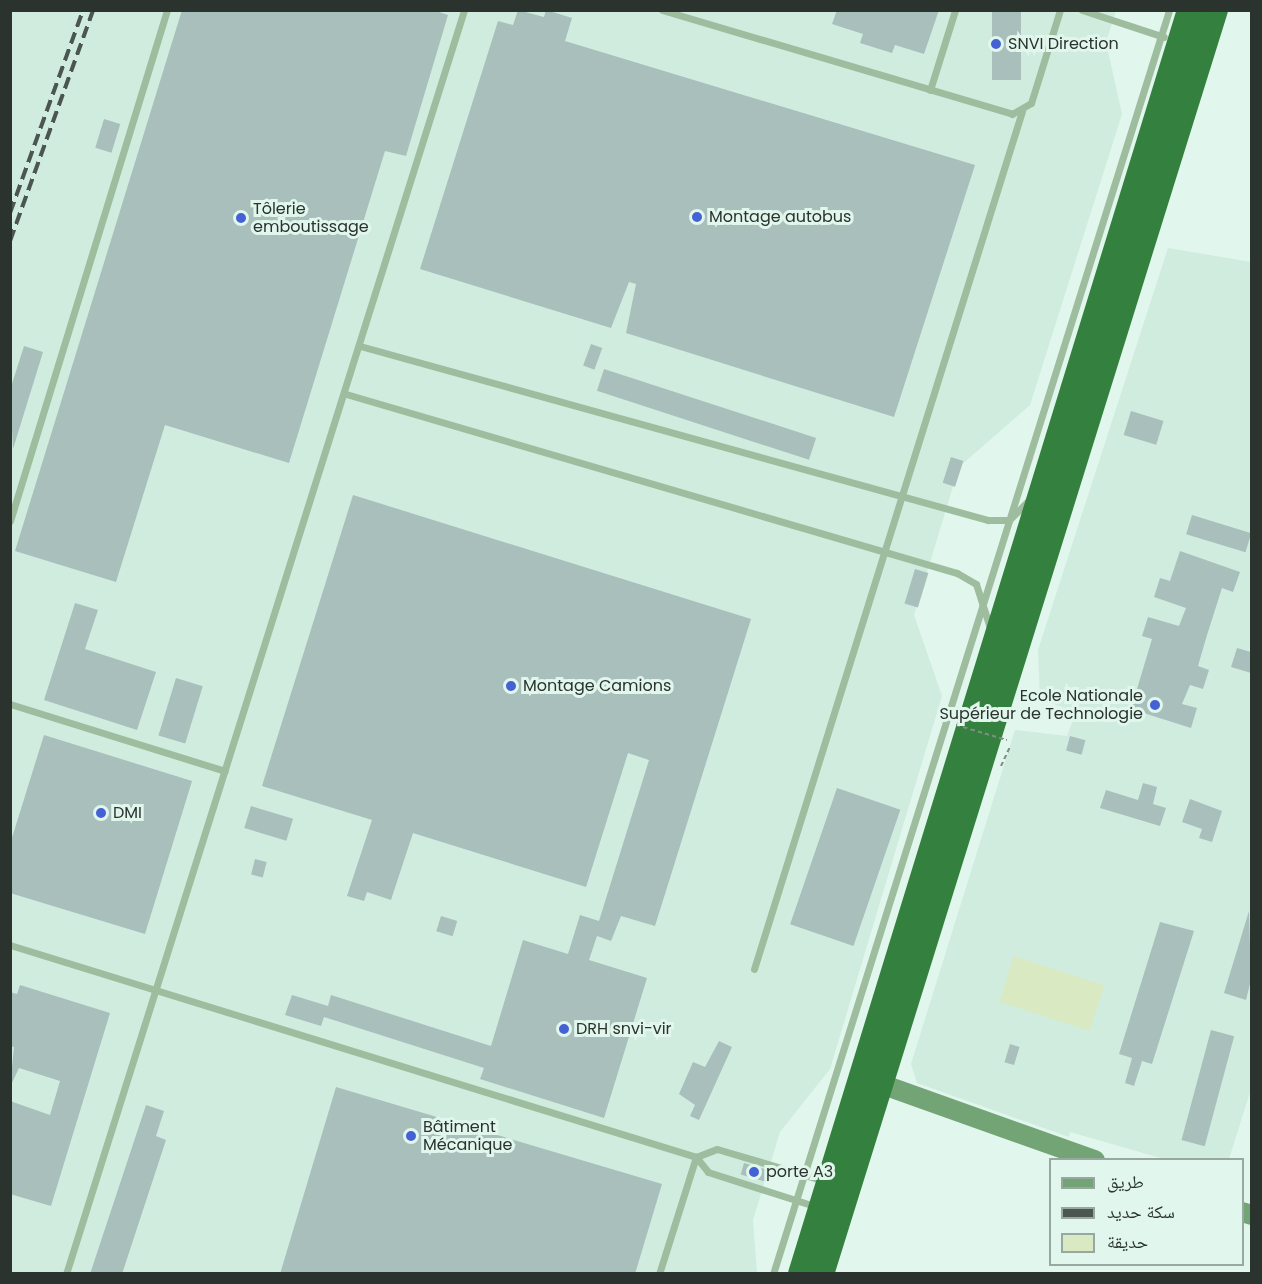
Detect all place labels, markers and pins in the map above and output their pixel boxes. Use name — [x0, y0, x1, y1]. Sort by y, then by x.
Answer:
place label: SNVI Direction — [1008, 34, 1119, 54]
marker: SNVI Direction — [989, 37, 1003, 51]
place label: Tôlerie emboutissage — [253, 199, 369, 237]
place label: Montage autobus — [709, 207, 851, 227]
marker: Montage autobus — [690, 210, 704, 224]
marker: Tôlerie emboutissage — [234, 211, 248, 225]
place label: Montage Camions — [523, 676, 671, 696]
marker: Montage Camions — [504, 679, 518, 693]
place label: Ecole Nationale Supérieur de Technologie — [939, 686, 1143, 724]
marker: Ecole Nationale Supérieur de Technologie — [1148, 698, 1162, 712]
place label: DMI — [113, 803, 142, 823]
marker: DMI — [94, 806, 108, 820]
place label: DRH snvi-vir — [576, 1019, 672, 1039]
marker: DRH snvi-vir — [557, 1022, 571, 1036]
place label: Bâtiment Mécanique — [423, 1117, 512, 1155]
marker: Bâtiment Mécanique — [404, 1129, 418, 1143]
place label: porte A3 — [766, 1162, 833, 1182]
marker: porte A3 — [747, 1165, 761, 1179]

